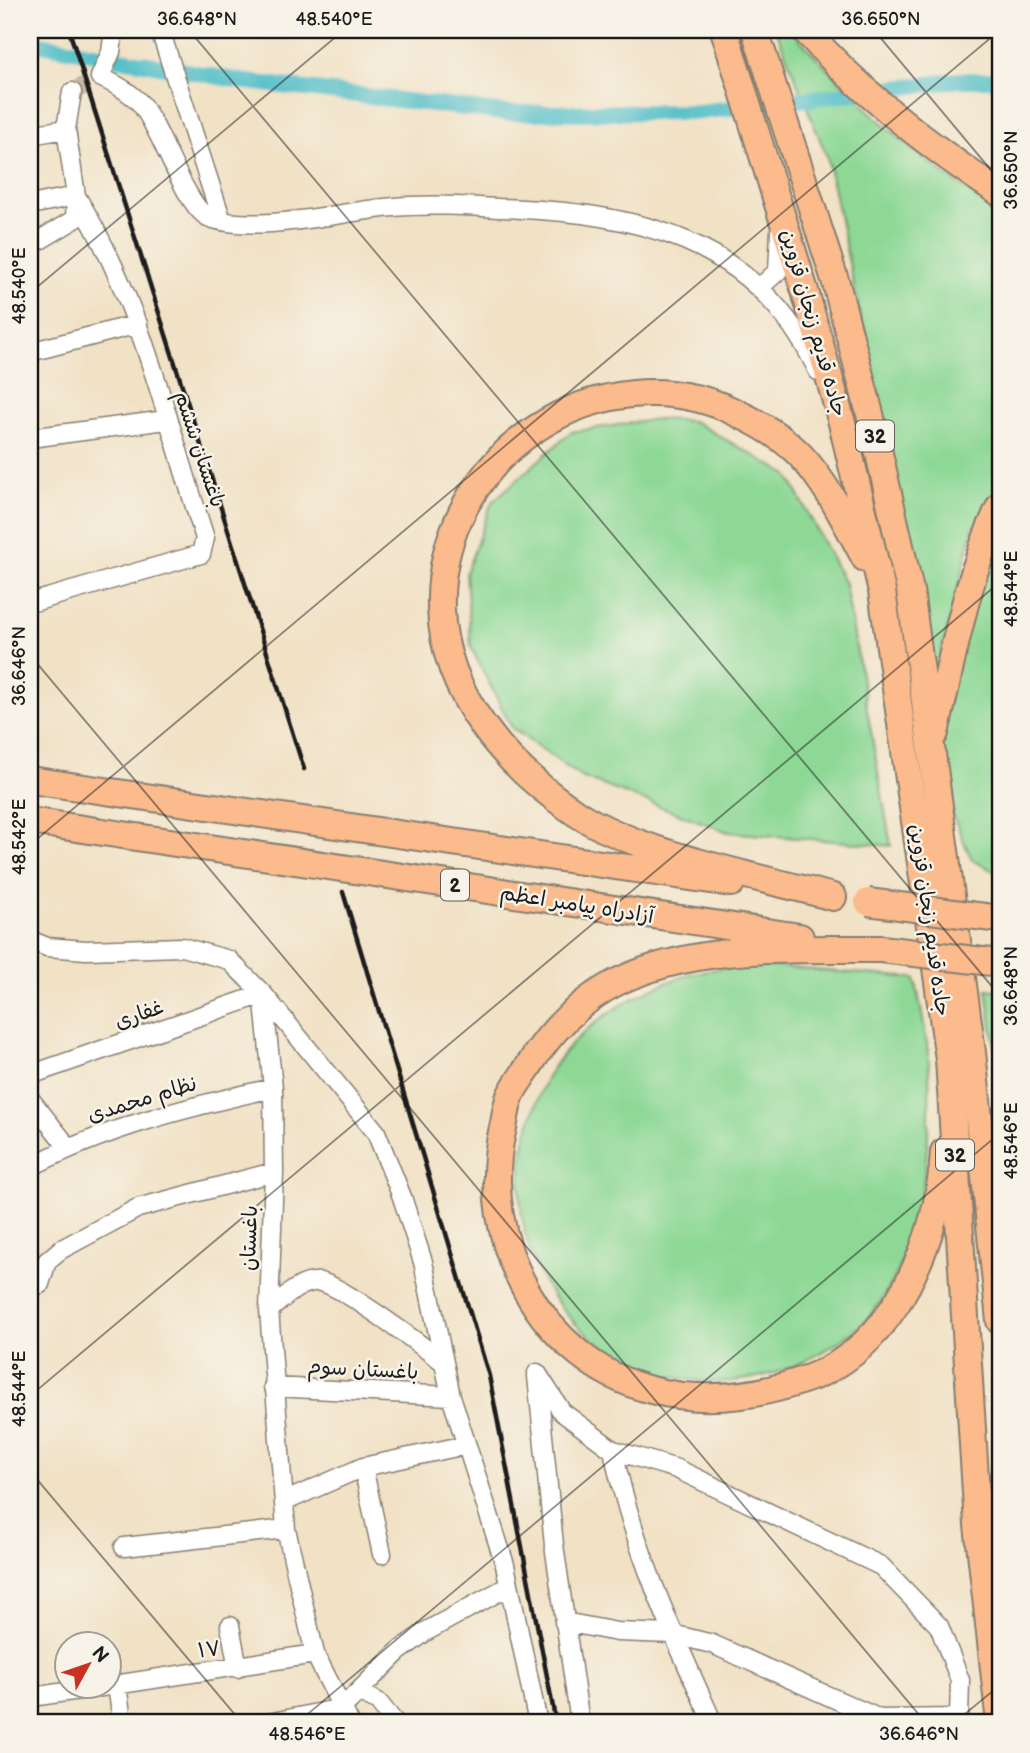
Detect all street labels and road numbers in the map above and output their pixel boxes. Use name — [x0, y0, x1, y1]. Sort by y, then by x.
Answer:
street label: جاده قدیم زنجان قزوین — [772, 227, 852, 421]
street label: باغستان ششم — [166, 388, 230, 511]
road number: 32 — [856, 420, 894, 452]
street label: جاده قدیم زنجان قزوین — [901, 822, 955, 1018]
road number: 2 — [441, 870, 469, 900]
street label: آزادراه پیامبر اعظم — [498, 880, 656, 932]
street label: غفاری — [111, 994, 167, 1035]
street label: نظام محمدی — [85, 1071, 201, 1131]
road number: 32 — [936, 1140, 974, 1170]
street label: باغستان — [236, 1205, 263, 1271]
street label: باغستان سوم — [307, 1354, 419, 1388]
street label: ۱۷ — [196, 1636, 222, 1663]

